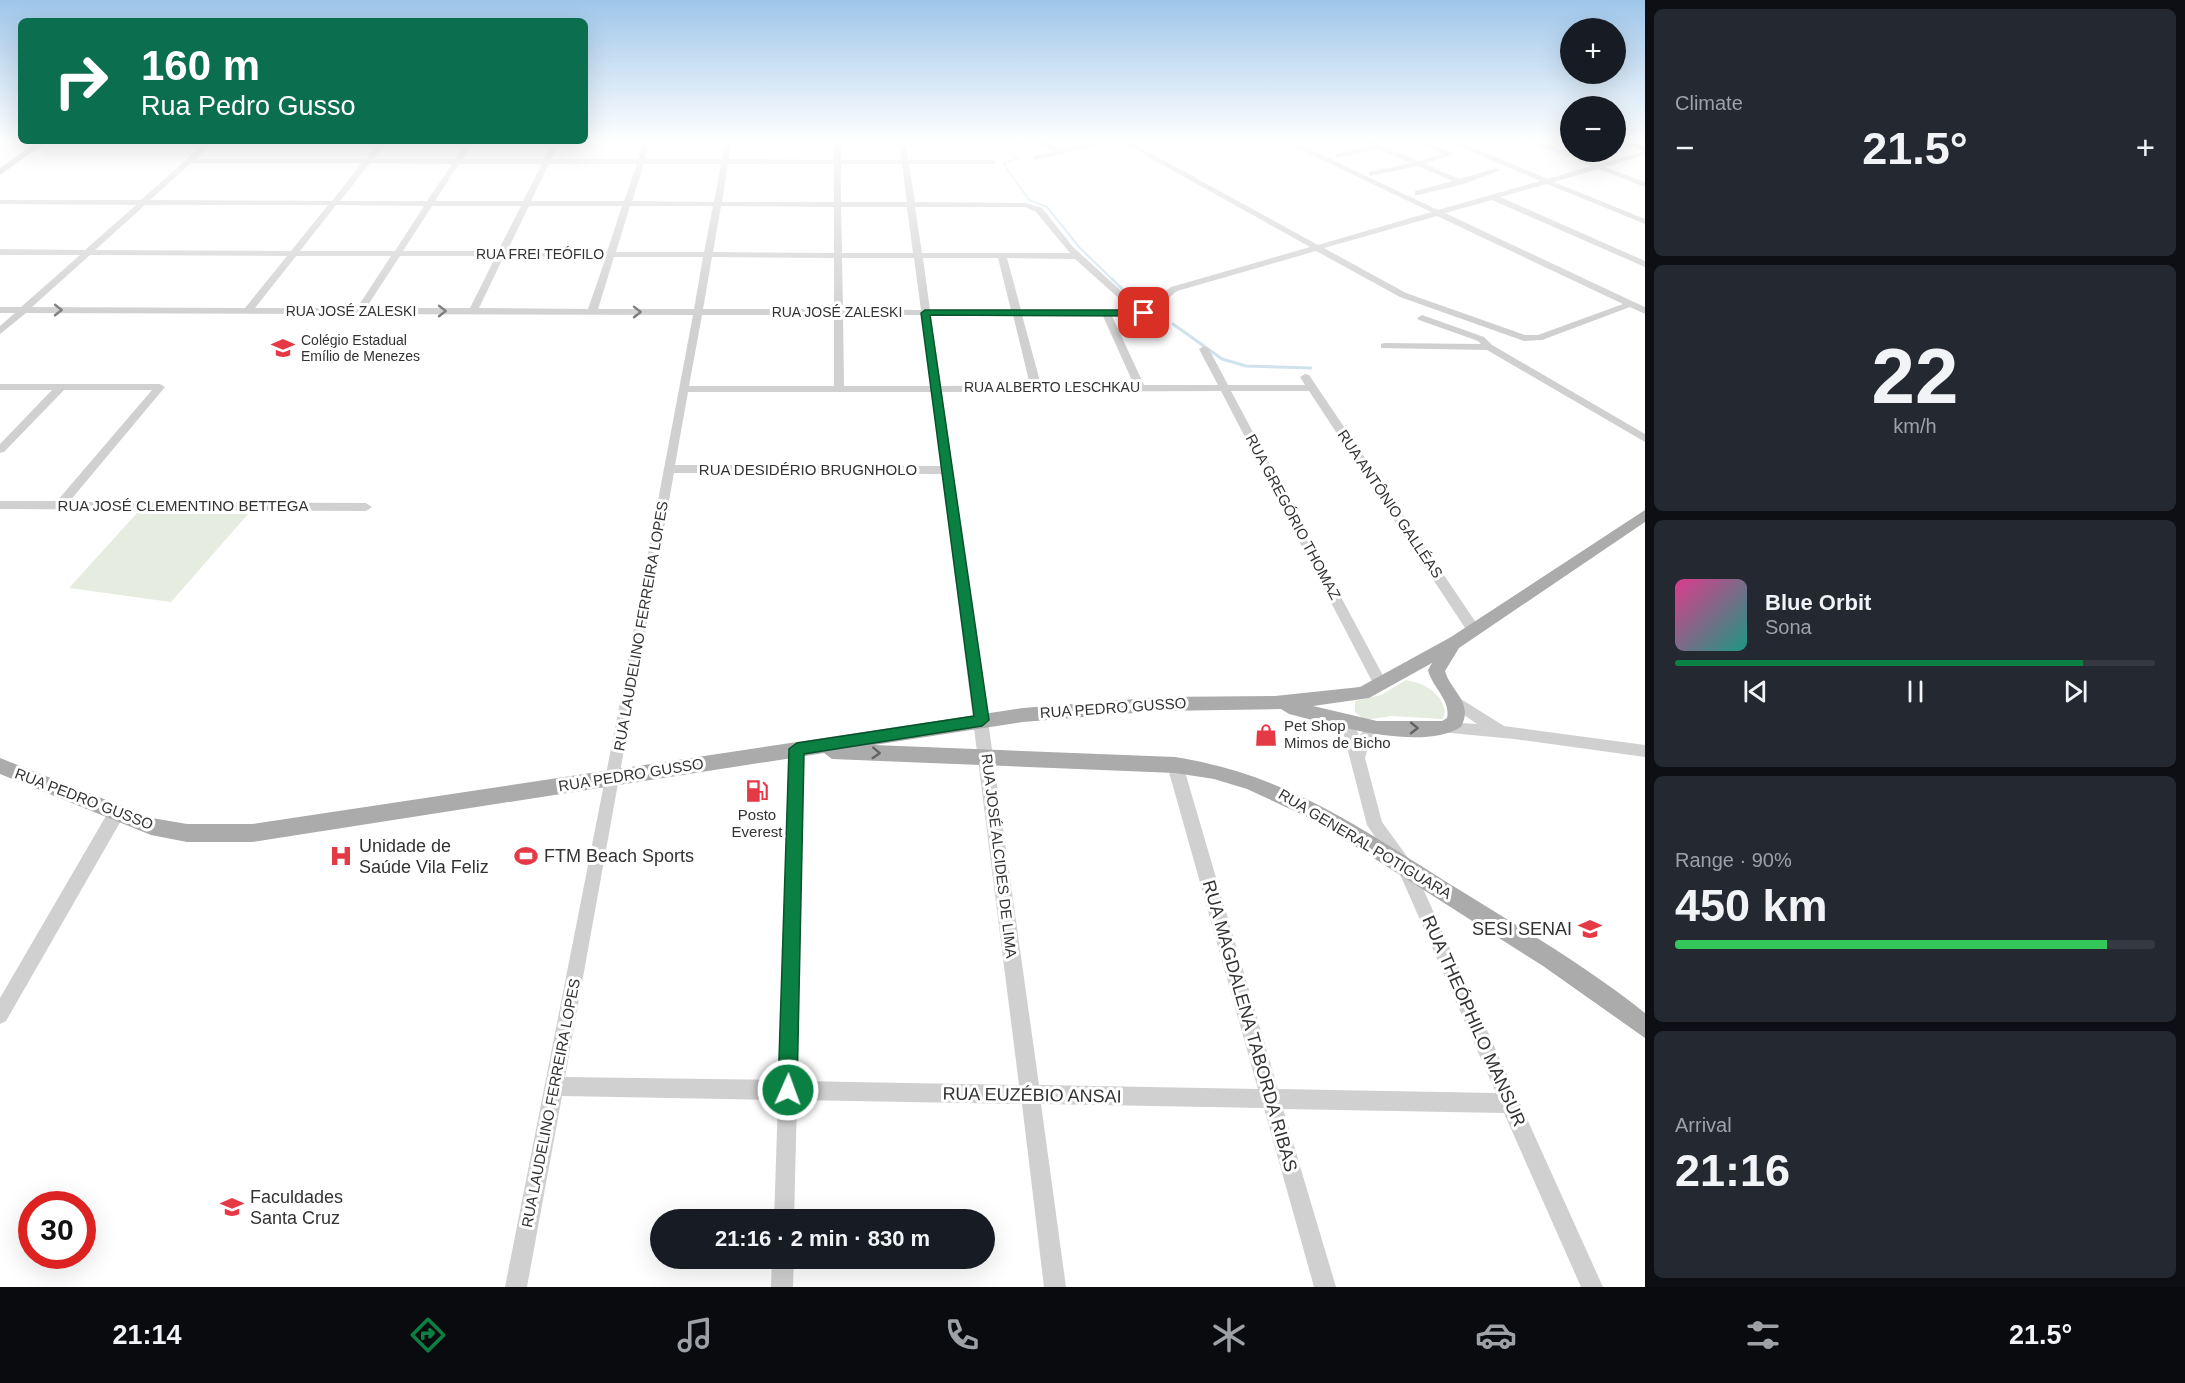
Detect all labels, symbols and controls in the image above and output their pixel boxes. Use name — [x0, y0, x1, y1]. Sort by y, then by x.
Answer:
map controls — [1560, 18, 1626, 162]
button: + — [1560, 18, 1626, 84]
icon: right — [42, 42, 120, 120]
text: 160 m — [141, 42, 260, 89]
text: Rua Pedro Gusso — [141, 91, 356, 121]
text: Climate — [1675, 92, 1743, 114]
button: − — [1560, 96, 1626, 162]
text: 21.5° — [1862, 123, 1968, 174]
text: − — [1675, 129, 1694, 166]
text: + — [2136, 129, 2155, 166]
street label: RUA FREI TEÓFILO — [476, 246, 604, 262]
pin — [1118, 287, 1169, 338]
icon: arrive — [1127, 296, 1160, 329]
street label: RUA JOSÉ ZALESKI — [286, 303, 416, 319]
one-way arrow — [54, 304, 63, 316]
street label: RUA JOSÉ ZALESKI — [772, 304, 902, 320]
one-way arrow — [438, 305, 447, 317]
one-way arrow — [633, 306, 642, 318]
place label: Colégio Estadual Emílio de Menezes — [301, 332, 420, 364]
text: 22 — [1872, 332, 1958, 420]
school or university icon: Colégio Estadual Emílio de Menezes — [270, 335, 296, 361]
street label: RUA ALBERTO LESCHKAU — [964, 379, 1140, 395]
text: km/h — [1893, 415, 1937, 437]
street label: RUA ANTÔNIO GALLÉAS — [1334, 426, 1446, 581]
street label: RUA GREGÓRIO THOMAZ — [1243, 431, 1344, 602]
street label: RUA DESIDÉRIO BRUGNHOLO — [699, 461, 917, 478]
street label: RUA JOSÉ CLEMENTINO BETTEGA — [58, 497, 308, 514]
street label: RUA LAUDELINO FERREIRA LOPES — [610, 500, 671, 752]
text: Blue Orbit — [1765, 590, 1871, 615]
text: Sona — [1765, 616, 1812, 638]
icon: previous — [1739, 675, 1772, 708]
icon: pause — [1899, 675, 1932, 708]
icon: next — [2059, 675, 2092, 708]
street label: RUA PEDRO GUSSO — [1039, 694, 1187, 721]
place label: Pet Shop Mimos de Bicho — [1284, 717, 1391, 751]
one-way arrow — [1410, 721, 1419, 734]
shop icon: Pet Shop Mimos de Bicho — [1253, 722, 1279, 748]
one-way arrow — [872, 746, 881, 759]
street label: RUA JOSÉ ALCIDES DE LIMA — [979, 753, 1020, 959]
street label: RUA PEDRO GUSSO — [557, 755, 705, 794]
street label: RUA PEDRO GUSSO — [13, 764, 156, 833]
fuel station icon: Posto Everest — [744, 778, 770, 804]
street label: RUA GENERAL POTIGUARA — [1276, 785, 1455, 902]
place label: Posto Everest — [732, 806, 783, 840]
place label: Unidade de Saúde Vila Feliz — [359, 836, 489, 877]
hospital icon: Unidade de Saúde Vila Feliz — [328, 843, 354, 869]
sports icon: FTM Beach Sports — [513, 843, 539, 869]
place label: FTM Beach Sports — [544, 846, 694, 866]
text: Range · 90% — [1675, 849, 1792, 871]
street label: RUA MAGDALENA TABORDA RIBAS — [1199, 878, 1301, 1174]
text: 450 km — [1675, 880, 1828, 931]
street label: RUA THEÓPHILO MANSUR — [1418, 912, 1531, 1130]
school or university icon: SESI SENAI — [1577, 916, 1603, 942]
place label: SESI SENAI — [1472, 919, 1572, 939]
street label: RUA LAUDELINO FERREIRA LOPES — [518, 977, 583, 1229]
position arrow — [756, 1058, 820, 1122]
street label: RUA EUZÉBIO ANSAI — [942, 1083, 1122, 1107]
text: Arrival — [1675, 1114, 1732, 1136]
text: 21:16 — [1675, 1145, 1790, 1196]
place label: Faculdades Santa Cruz — [250, 1187, 343, 1228]
speed limit sign: 30 — [18, 1191, 96, 1269]
school or university icon: Faculdades Santa Cruz — [219, 1194, 245, 1220]
text: 21:16 · 2 min · 830 m — [715, 1226, 930, 1251]
icon: directions — [407, 1314, 449, 1356]
icon: music — [674, 1314, 716, 1356]
icon: phone — [941, 1314, 983, 1356]
icon: climate — [1208, 1314, 1250, 1356]
icon: car — [1475, 1314, 1517, 1356]
icon: filters — [1742, 1314, 1784, 1356]
text: 21:14 — [113, 1320, 182, 1350]
text: 21.5° — [2009, 1320, 2072, 1350]

